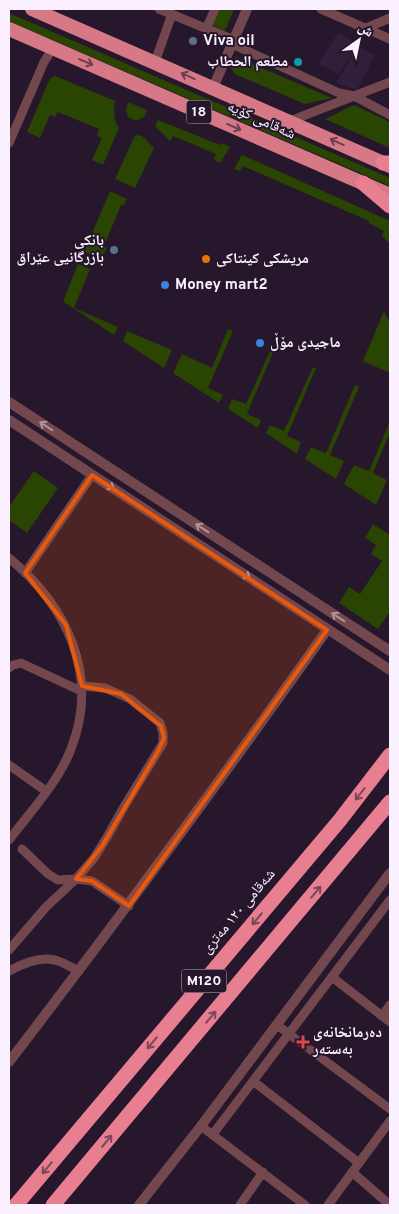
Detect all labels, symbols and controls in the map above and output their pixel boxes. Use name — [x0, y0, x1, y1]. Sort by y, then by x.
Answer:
north arrow — [334, 15, 384, 65]
text: ش — [354, 19, 376, 42]
place label: Viva oil — [203, 32, 255, 51]
marker: Viva oil — [187, 35, 199, 47]
place label: مطعم الحطاب — [207, 53, 288, 72]
marker: مطعم الحطاب — [292, 56, 304, 68]
one-way arrow — [77, 58, 93, 67]
one-way arrow — [181, 71, 196, 81]
street label: شەقامی کۆیە — [224, 98, 298, 144]
road number: 18 — [186, 100, 212, 124]
one-way arrow — [226, 123, 241, 133]
one-way arrow — [330, 136, 345, 146]
place label: بانکی بازرگانیی عێراق — [17, 232, 104, 268]
marker: بانکی بازرگانیی عێراق — [108, 244, 120, 256]
place label: مریشکی کینتاکی — [216, 250, 309, 269]
marker: مریشکی کینتاکی — [200, 253, 212, 265]
place label: Money mart2 — [175, 276, 268, 295]
marker: Money mart2 — [159, 279, 171, 291]
place label: ماجیدی مۆڵ — [270, 332, 341, 353]
marker: ماجیدی مۆڵ — [254, 337, 266, 349]
one-way arrow — [39, 421, 53, 431]
one-way arrow — [101, 480, 115, 490]
one-way arrow — [195, 523, 209, 533]
one-way arrow — [237, 569, 251, 579]
one-way arrow — [331, 611, 345, 621]
one-way arrow — [355, 787, 366, 800]
street label: شەقامی ١٢٠ مەتری — [198, 865, 280, 958]
one-way arrow — [310, 886, 321, 899]
one-way arrow — [251, 912, 262, 925]
road number: M120 — [182, 969, 226, 992]
one-way arrow — [206, 1010, 217, 1023]
place label: دەرمانخانەی بەستەر — [312, 1024, 382, 1060]
one-way arrow — [146, 1036, 157, 1049]
marker: دەرمانخانەی بەستەر — [297, 1036, 309, 1048]
one-way arrow — [101, 1135, 112, 1148]
one-way arrow — [42, 1161, 53, 1174]

